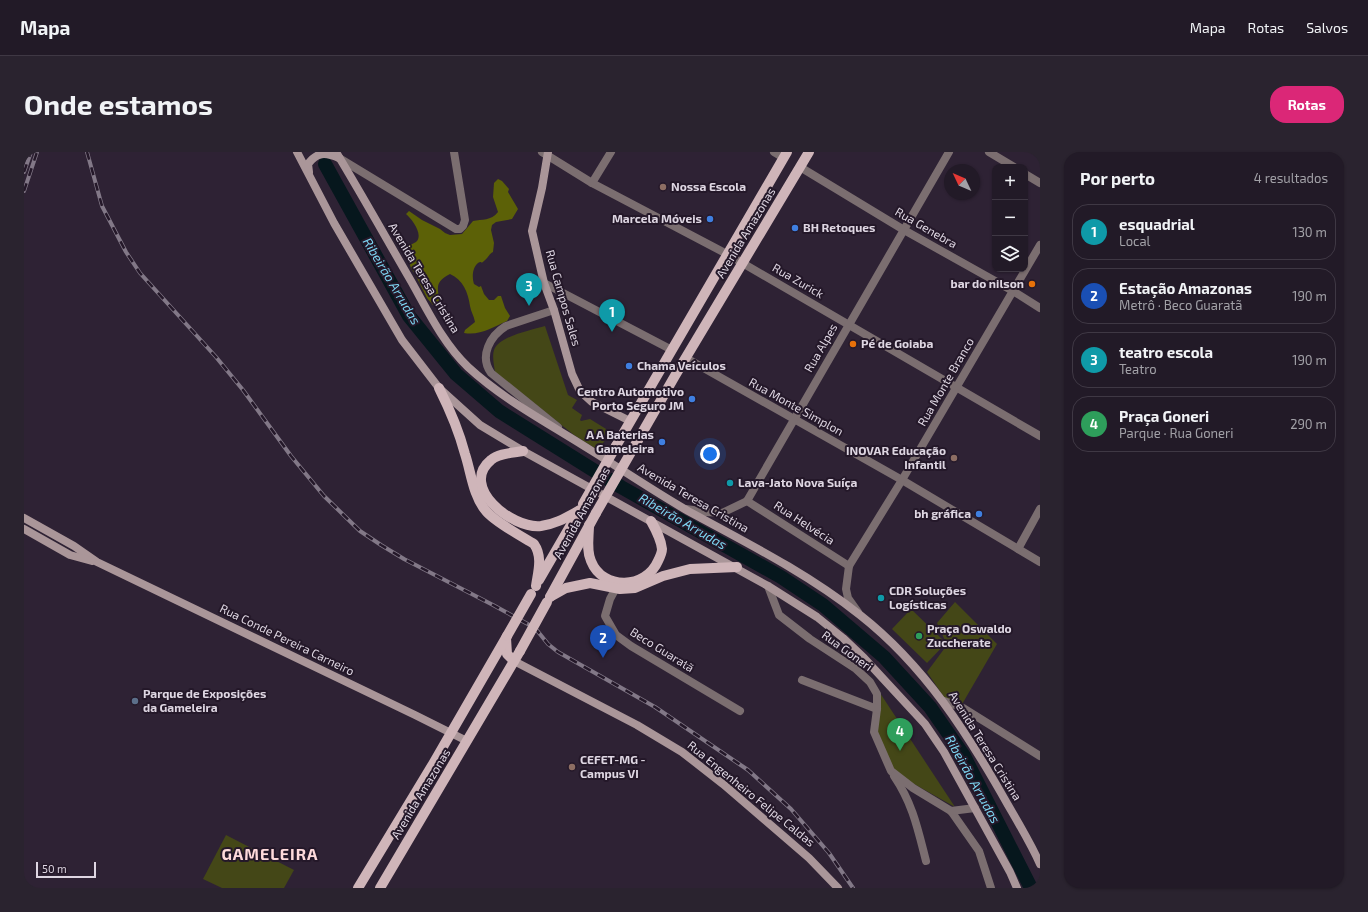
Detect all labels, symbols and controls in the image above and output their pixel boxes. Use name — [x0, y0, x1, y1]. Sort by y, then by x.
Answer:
text: Mapa — [20, 16, 70, 39]
text: Mapa — [1190, 19, 1226, 36]
text: Rotas — [1248, 19, 1284, 36]
text: Salvos — [1306, 19, 1348, 36]
button: Rotas — [1270, 86, 1344, 123]
text: Onde estamos — [24, 87, 213, 121]
north arrow — [944, 164, 980, 200]
map controls — [992, 164, 1028, 272]
button: + — [992, 164, 1028, 200]
text: Por perto — [1080, 168, 1155, 188]
text: 4 resultados — [1254, 170, 1328, 186]
place label: Nossa Escola — [671, 179, 746, 193]
marker: Nossa Escola — [658, 182, 668, 192]
street label: Avenida Amazonas — [713, 185, 778, 280]
button: − — [992, 200, 1028, 236]
street label: Rua Genebra — [893, 204, 960, 250]
place label: Marcela Móveis — [612, 211, 702, 225]
marker: Marcela Móveis — [705, 214, 715, 224]
text: esquadrial — [1119, 215, 1195, 233]
street label: Avenida Teresa Cristina — [386, 220, 463, 335]
place label: BH Retoques — [803, 220, 875, 234]
marker: BH Retoques — [790, 223, 800, 233]
text: 1 — [1091, 224, 1097, 240]
text: 130 m — [1292, 224, 1327, 240]
text: Local — [1119, 233, 1150, 249]
water label: Ribeirão Arrudas — [360, 235, 424, 328]
button: layers — [992, 236, 1028, 272]
street label: Rua Campos Sales — [544, 248, 584, 347]
street label: Rua Zurick — [770, 260, 827, 300]
pin: 3 — [516, 273, 542, 306]
place label: bar do nilson — [951, 276, 1024, 290]
marker: bar do nilson — [1027, 279, 1037, 289]
text: Estação Amazonas — [1119, 279, 1252, 297]
text: 2 — [1090, 288, 1098, 304]
text: 190 m — [1292, 288, 1327, 304]
text: Metrô · Beco Guaratã — [1119, 297, 1242, 313]
pin: 1 — [599, 299, 625, 332]
street label: Rua Alpes — [801, 321, 840, 374]
street label: Rua Monte Branco — [914, 335, 976, 428]
place label: Pé de Goiaba — [861, 336, 933, 350]
marker: Pé de Goiaba — [848, 339, 858, 349]
text: teatro escola — [1119, 343, 1213, 361]
text: 3 — [1090, 352, 1098, 368]
text: 190 m — [1292, 352, 1327, 368]
place label: Chama Veículos — [637, 358, 726, 372]
marker: Chama Veículos — [624, 361, 634, 371]
text: Teatro — [1119, 361, 1157, 377]
street label: Rua Monte Simplon — [747, 374, 846, 438]
place label: Centro Automotivo Porto Seguro JM — [577, 384, 684, 412]
marker: Centro Automotivo Porto Seguro JM — [687, 394, 697, 404]
text: Praça Goneri — [1119, 407, 1209, 425]
text: 4 — [1090, 416, 1098, 432]
text: 290 m — [1290, 416, 1327, 432]
text: Parque · Rua Goneri — [1119, 425, 1234, 441]
place label: A A Baterias Gameleira — [586, 427, 654, 455]
marker: A A Baterias Gameleira — [657, 437, 667, 447]
place label: INOVAR Educação Infantil — [846, 443, 946, 471]
your location — [700, 444, 720, 464]
marker: INOVAR Educação Infantil — [949, 453, 959, 463]
street label: Avenida Teresa Cristina — [635, 460, 752, 535]
street label: Avenida Amazonas — [550, 464, 612, 561]
place label: Lava-Jato Nova Suíça — [738, 475, 858, 490]
marker: Lava-Jato Nova Suíça — [725, 478, 735, 488]
water label: Ribeirão Arrudas — [636, 489, 730, 553]
street label: Rua Helvécia — [772, 497, 837, 547]
place label: bh gráfica — [914, 506, 971, 520]
marker: bh gráfica — [974, 509, 984, 519]
place label: CDR Soluções Logísticas — [889, 583, 966, 611]
marker: CDR Soluções Logísticas — [876, 593, 886, 603]
street label: Rua Conde Pereira Carneiro — [218, 600, 357, 678]
place label: Praça Oswaldo Zuccherate — [927, 621, 1012, 649]
street label: Beco Guaratã — [628, 624, 697, 674]
pin: 2 — [590, 625, 616, 658]
street label: Rua Goneri — [820, 627, 876, 673]
marker: Praça Oswaldo Zuccherate — [914, 631, 924, 641]
place label: Parque de Exposições da Gameleira — [143, 686, 266, 714]
street label: Avenida Teresa Cristina — [946, 688, 1025, 803]
marker: Parque de Exposições da Gameleira — [130, 696, 140, 706]
pin: 4 — [887, 718, 913, 751]
water label: Ribeirão Arrudas — [942, 732, 1004, 826]
street label: Rua Engenheiro Felipe Caldas — [685, 738, 818, 849]
street label: Avenida Amazonas — [388, 746, 453, 841]
place label: CEFET-MG - Campus VI — [580, 752, 646, 780]
marker: CEFET-MG - Campus VI — [567, 762, 577, 772]
district label: GAMELEIRA — [221, 844, 319, 863]
scale bar — [36, 860, 96, 879]
text: 50 m — [42, 862, 67, 875]

